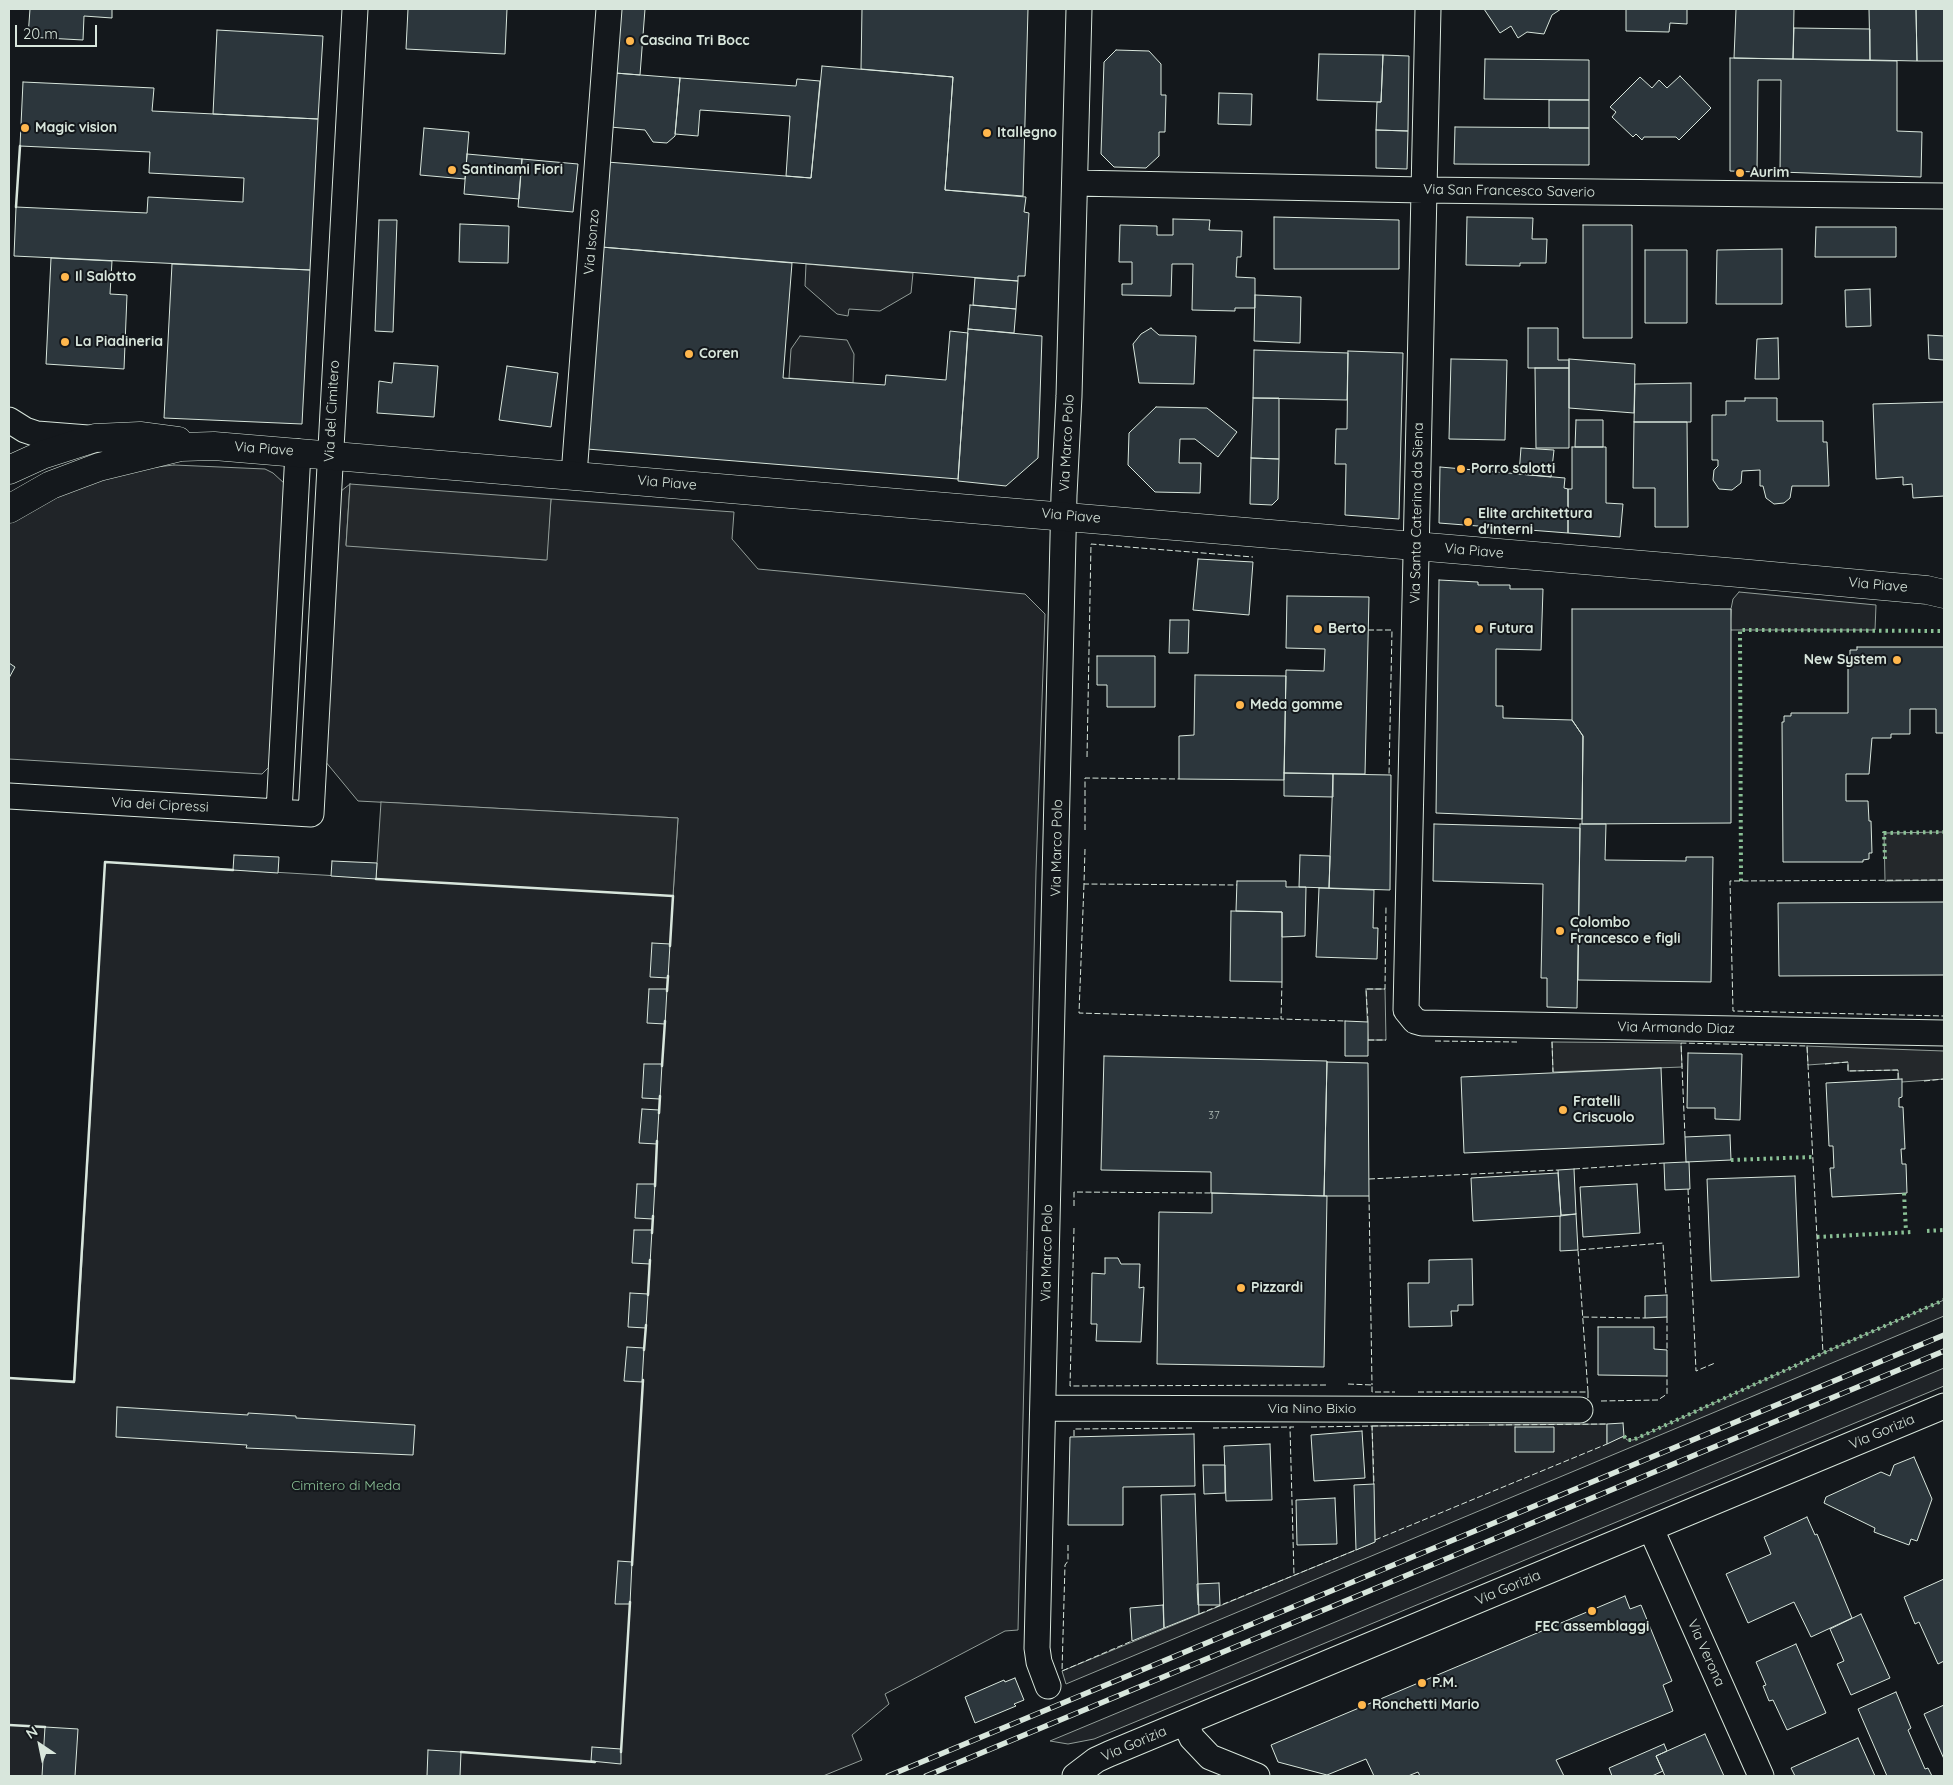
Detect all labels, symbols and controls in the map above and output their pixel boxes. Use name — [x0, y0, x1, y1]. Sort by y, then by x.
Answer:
scale bar — [18, 15, 100, 47]
text: 20 m — [23, 24, 58, 43]
place label: Cascina Tri Bocc — [640, 33, 750, 49]
marker: Cascina Tri Bocc — [624, 35, 636, 47]
place label: Magic vision — [35, 120, 117, 136]
marker: Magic vision — [19, 122, 31, 134]
place label: Itallegno — [997, 125, 1057, 141]
marker: Itallegno — [981, 127, 993, 139]
place label: Santinami Fiori — [462, 162, 563, 178]
marker: Santinami Fiori — [446, 164, 458, 176]
place label: Aurim — [1750, 165, 1789, 181]
marker: Aurim — [1734, 167, 1746, 179]
street label: Via San Francesco Saverio — [1423, 181, 1595, 201]
street label: Via Isonzo — [581, 208, 603, 276]
place label: Il Salotto — [75, 269, 136, 285]
marker: Il Salotto — [59, 271, 71, 283]
place label: La Piadineria — [75, 334, 163, 350]
marker: La Piadineria — [59, 336, 71, 348]
place label: Coren — [699, 346, 739, 362]
marker: Coren — [683, 348, 695, 360]
street label: Via del Cimitero — [321, 360, 343, 462]
street label: Via Marco Polo — [1056, 394, 1078, 492]
street label: Via Santa Caterina da Siena — [1407, 422, 1427, 604]
street label: Via Piave — [234, 439, 294, 459]
place label: Porro salotti — [1471, 461, 1555, 477]
marker: Porro salotti — [1455, 463, 1467, 475]
street label: Via Piave — [637, 472, 697, 494]
street label: Via Piave — [1041, 505, 1101, 527]
place label: Elite architettura d'interni — [1478, 506, 1593, 538]
marker: Elite architettura d'interni — [1462, 516, 1474, 528]
street label: Via Piave — [1444, 540, 1504, 562]
street label: Via Piave — [1848, 574, 1908, 596]
place label: Berto — [1328, 621, 1366, 637]
place label: Futura — [1489, 621, 1534, 637]
marker: Berto — [1312, 623, 1324, 635]
marker: Futura — [1473, 623, 1485, 635]
place label: New System — [1804, 652, 1887, 668]
marker: New System — [1891, 654, 1903, 666]
place label: Meda gomme — [1250, 697, 1343, 713]
marker: Meda gomme — [1234, 699, 1246, 711]
street label: Via dei Cipressi — [111, 794, 209, 816]
street label: Via Marco Polo — [1048, 799, 1066, 897]
place label: Colombo Francesco e figli — [1570, 915, 1681, 948]
marker: Colombo Francesco e figli — [1554, 925, 1566, 937]
street label: Via Armando Diaz — [1617, 1019, 1735, 1037]
place label: Fratelli Criscuolo — [1573, 1094, 1635, 1126]
marker: Fratelli Criscuolo — [1557, 1104, 1569, 1116]
house number: 37 — [1208, 1109, 1220, 1123]
street label: Via Marco Polo — [1038, 1204, 1056, 1302]
place label: Pizzardi — [1251, 1280, 1303, 1296]
marker: Pizzardi — [1235, 1282, 1247, 1294]
street label: Via Nino Bixio — [1268, 1401, 1356, 1417]
street label: Via Gorizia — [1847, 1411, 1917, 1453]
park label: Cimitero di Meda — [291, 1478, 401, 1494]
street label: Via Gorizia — [1473, 1567, 1543, 1609]
marker: FEC assemblaggi — [1586, 1605, 1598, 1617]
street label: Via Verona — [1684, 1617, 1728, 1689]
place label: FEC assemblaggi — [1535, 1619, 1649, 1635]
place label: P.M. — [1432, 1675, 1457, 1691]
marker: P.M. — [1416, 1677, 1428, 1689]
place label: Ronchetti Mario — [1372, 1697, 1479, 1713]
marker: Ronchetti Mario — [1356, 1699, 1368, 1711]
north arrow — [15, 1720, 65, 1770]
text: N — [22, 1722, 41, 1743]
street label: Via Gorizia — [1099, 1723, 1169, 1765]

